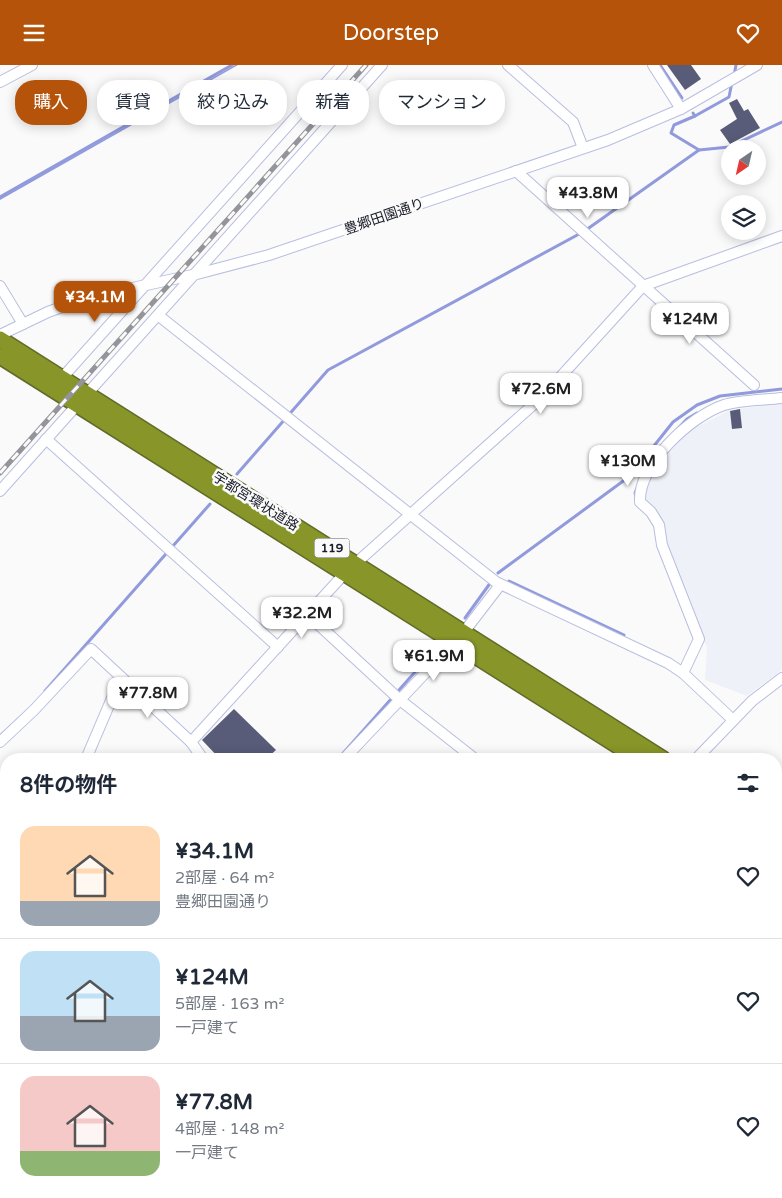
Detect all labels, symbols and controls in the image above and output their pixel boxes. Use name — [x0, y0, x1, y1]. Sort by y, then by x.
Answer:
icon: menu — [20, 19, 48, 47]
icon: heart — [734, 19, 762, 47]
text: Doorstep — [343, 20, 439, 46]
chip: 購入 — [15, 80, 87, 125]
chip: 賃貸 — [97, 80, 169, 125]
chip: 絞り込み — [179, 80, 287, 125]
chip: 新着 — [297, 80, 369, 125]
chip: マンション — [379, 80, 505, 125]
north arrow — [721, 140, 766, 185]
map controls — [721, 140, 766, 240]
pin: ¥43.8M — [547, 177, 629, 219]
text: ¥43.8M — [558, 183, 618, 203]
street label: 豊郷田園通り — [342, 195, 427, 238]
button: layers — [721, 195, 766, 240]
pin: ¥34.1M — [54, 281, 136, 323]
text: ¥34.1M — [65, 287, 125, 307]
pin: ¥124M — [655, 303, 725, 345]
text: ¥124M — [662, 309, 718, 329]
pin: ¥72.6M — [500, 373, 582, 415]
text: ¥72.6M — [511, 379, 571, 399]
pin: ¥130M — [593, 445, 663, 487]
text: ¥130M — [600, 451, 656, 471]
street label: 宇都宮環状道路 — [210, 468, 302, 535]
road number: 119 — [314, 538, 350, 557]
pin: ¥32.2M — [261, 597, 343, 639]
text: ¥32.2M — [272, 603, 332, 623]
pin: ¥61.9M — [393, 639, 475, 682]
text: ¥61.9M — [404, 646, 464, 666]
pin: ¥77.8M — [107, 677, 189, 719]
text: ¥77.8M — [118, 683, 178, 703]
icon: filters — [734, 769, 762, 797]
text: 8件の物件 — [20, 773, 117, 798]
text: ¥34.1M — [175, 839, 254, 864]
icon: home — [60, 846, 120, 906]
icon: heart — [734, 862, 762, 890]
text: 2部屋 · 64 m² — [175, 868, 274, 888]
text: 豊郷田園通り — [175, 892, 271, 912]
text: ¥124M — [175, 965, 249, 990]
icon: home — [60, 971, 120, 1031]
icon: heart — [734, 987, 762, 1015]
text: 5部屋 · 163 m² — [175, 994, 284, 1014]
text: 一戸建て — [175, 1018, 239, 1038]
text: ¥77.8M — [175, 1090, 253, 1115]
icon: home — [60, 1096, 120, 1156]
icon: heart — [734, 1112, 762, 1140]
text: 4部屋 · 148 m² — [175, 1119, 284, 1139]
text: 一戸建て — [175, 1143, 239, 1163]

